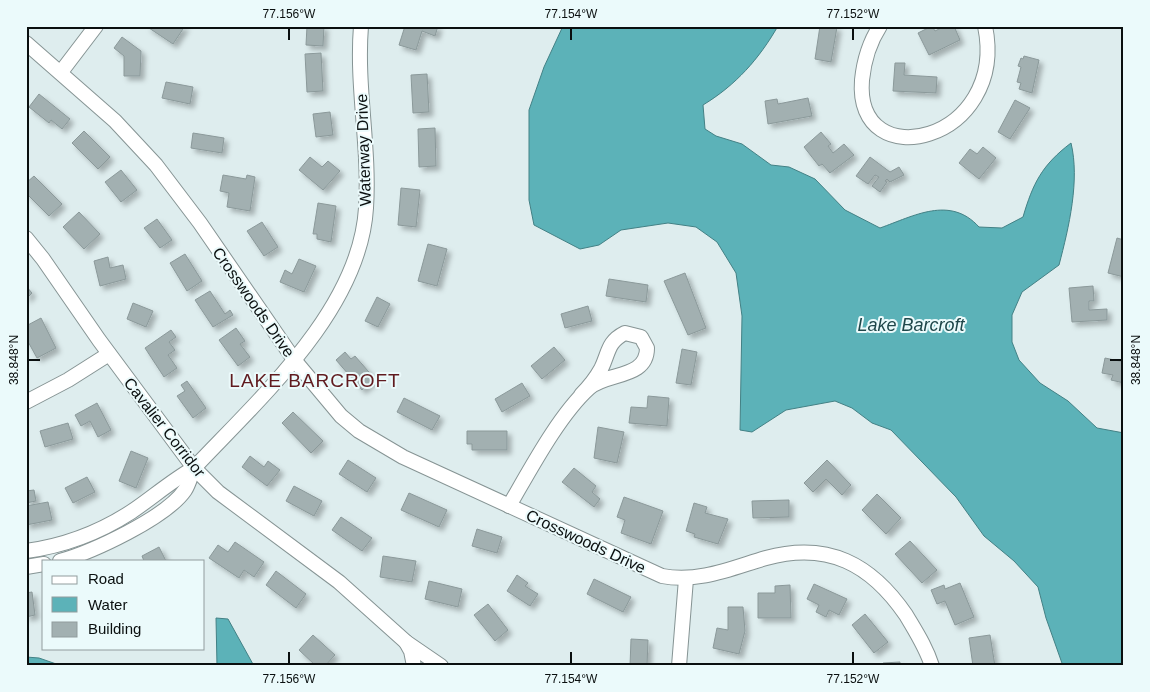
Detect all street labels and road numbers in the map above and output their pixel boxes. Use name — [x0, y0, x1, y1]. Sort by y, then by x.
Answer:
street label: Waterway Drive — [353, 93, 374, 206]
street label: Crosswoods Drive — [209, 244, 298, 360]
street label: Cavalier Corridor — [121, 374, 209, 481]
street label: Crosswoods Drive — [523, 506, 648, 577]

